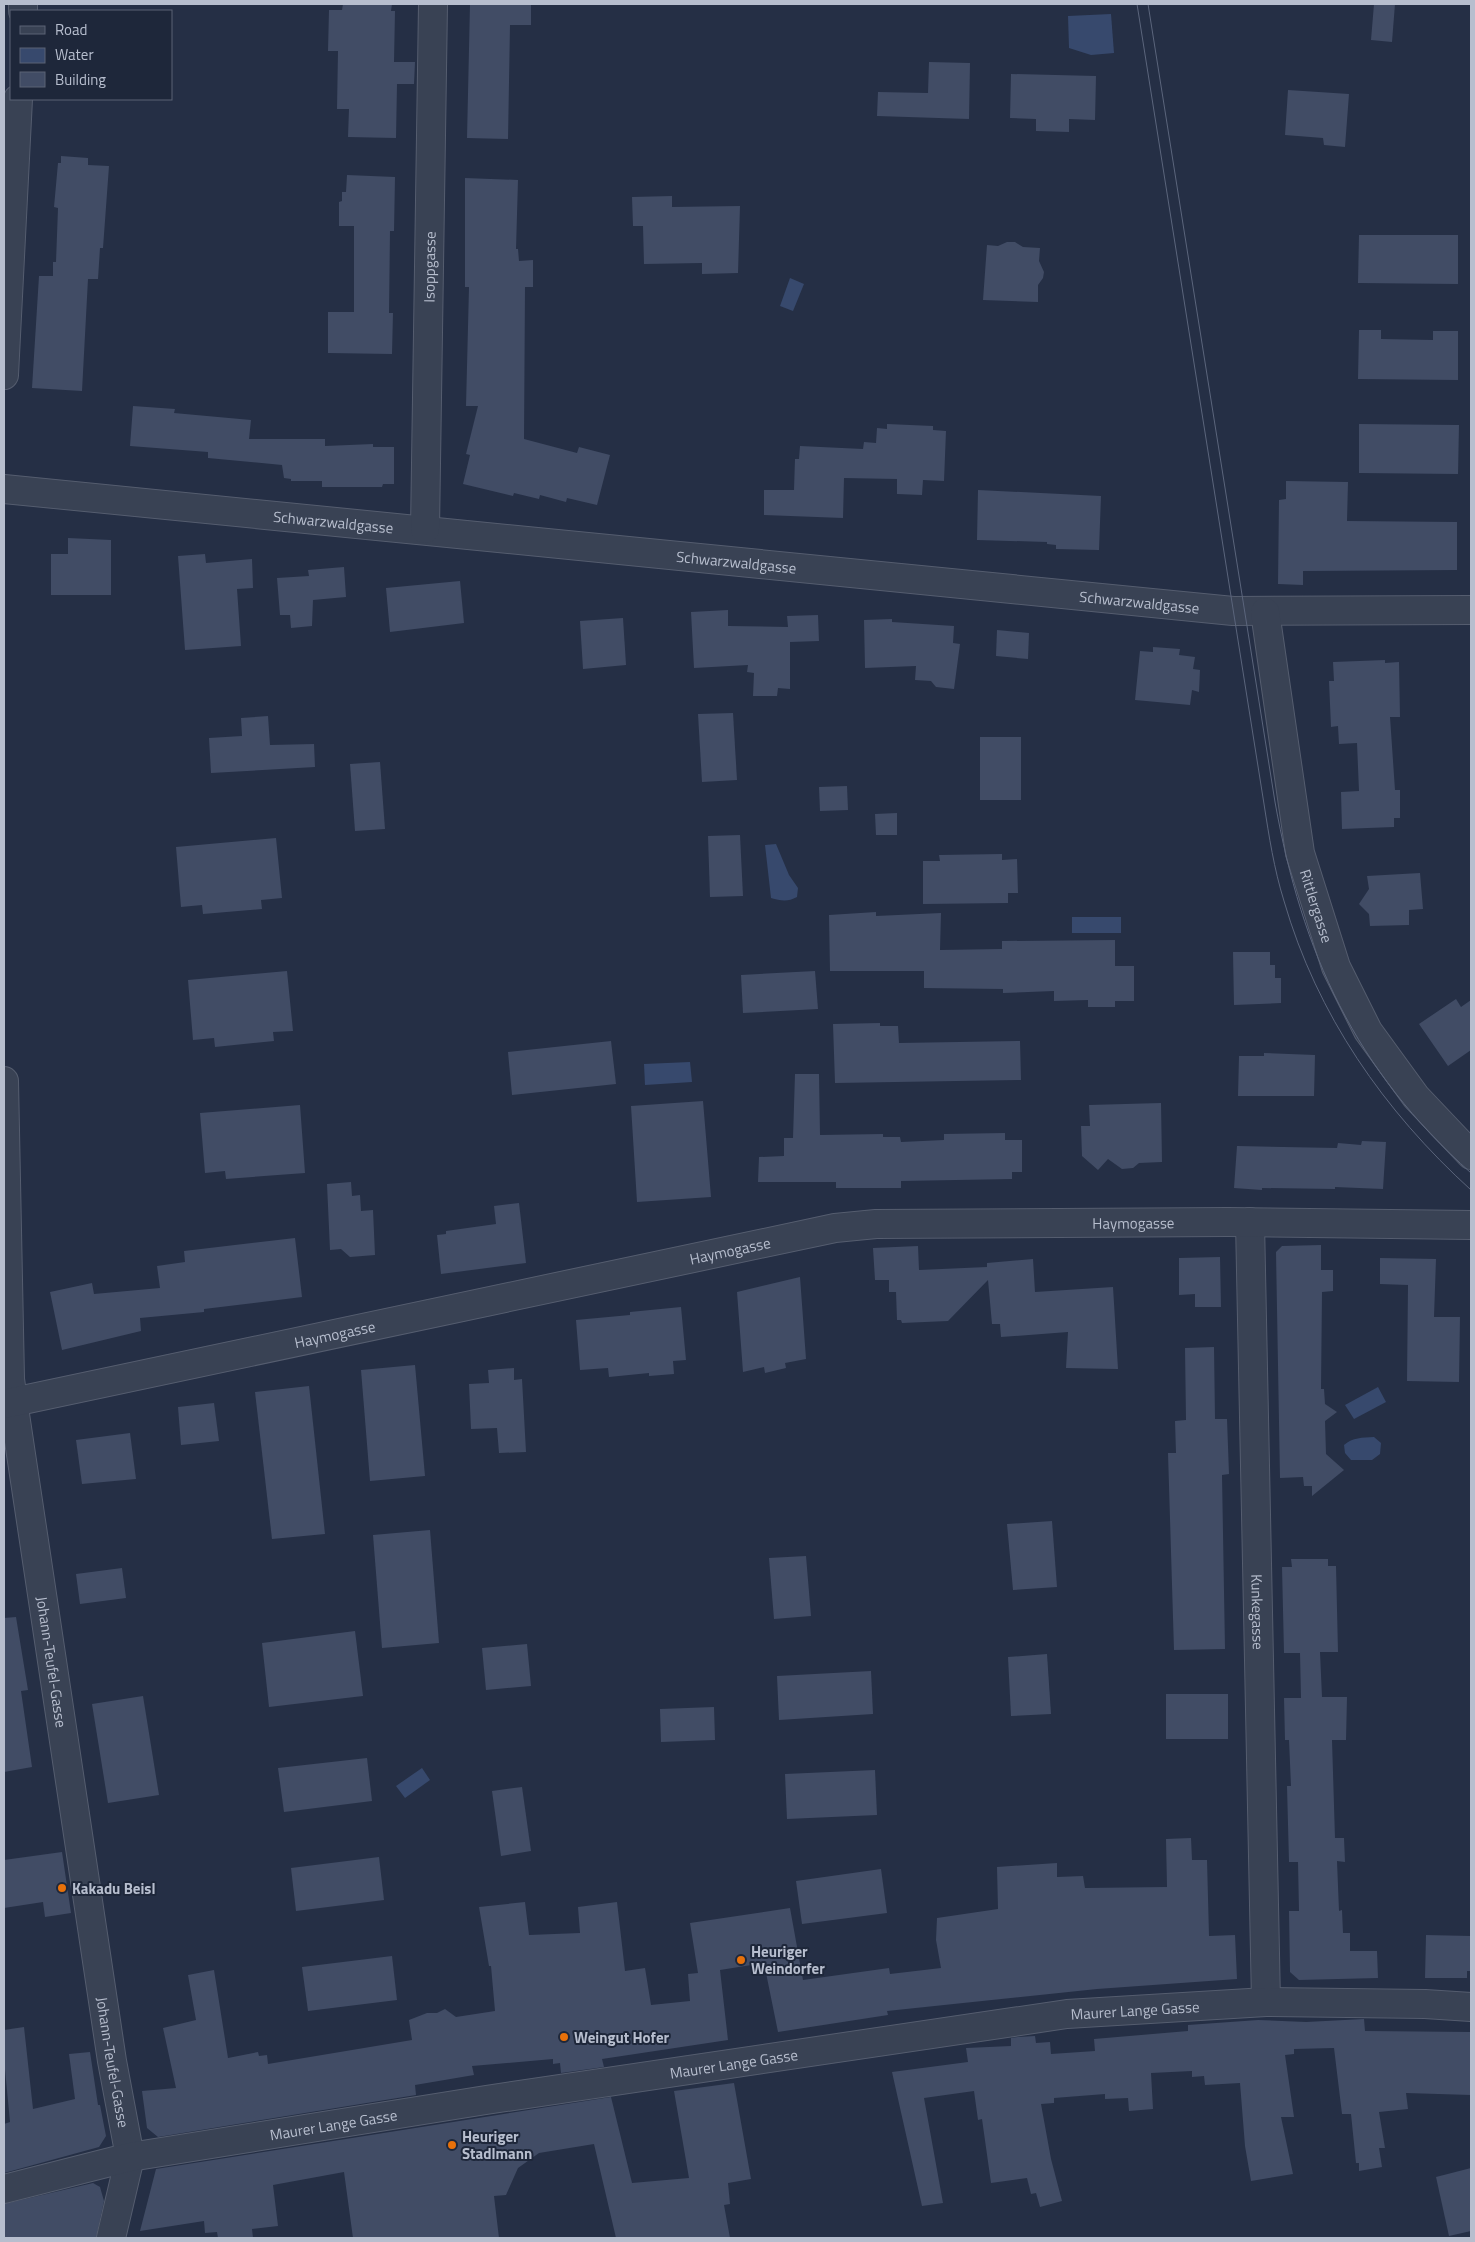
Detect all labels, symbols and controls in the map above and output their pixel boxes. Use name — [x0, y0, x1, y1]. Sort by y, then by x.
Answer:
legend — [10, 10, 172, 100]
text: Road — [55, 18, 87, 41]
text: Water — [55, 43, 94, 66]
text: Building — [55, 68, 106, 91]
street label: Isoppgasse — [417, 231, 441, 303]
street label: Schwarzwaldgasse — [272, 504, 395, 539]
street label: Schwarzwaldgasse — [675, 544, 798, 579]
street label: Schwarzwaldgasse — [1078, 584, 1201, 619]
street label: Rittlergasse — [1294, 866, 1339, 946]
street label: Haymogasse — [1092, 1211, 1174, 1234]
street label: Haymogasse — [687, 1231, 772, 1270]
street label: Haymogasse — [292, 1314, 377, 1354]
street label: Kunkegasse — [1246, 1574, 1270, 1650]
street label: Johann-Teufel-Gasse — [31, 1595, 73, 1729]
place label: Kakadu Beisl — [72, 1877, 156, 1900]
marker: Kakadu Beisl — [56, 1882, 68, 1894]
place label: Heuriger Weindorfer — [751, 1940, 825, 1980]
marker: Heuriger Weindorfer — [735, 1954, 747, 1966]
street label: Johann-Teufel-Gasse — [91, 1995, 136, 2130]
street label: Maurer Lange Gasse — [1070, 1995, 1200, 2025]
place label: Weingut Hofer — [574, 2026, 670, 2049]
marker: Weingut Hofer — [558, 2031, 570, 2043]
street label: Maurer Lange Gasse — [668, 2043, 799, 2084]
street label: Maurer Lange Gasse — [268, 2103, 399, 2146]
place label: Heuriger Stadlmann — [462, 2125, 532, 2165]
marker: Heuriger Stadlmann — [446, 2139, 458, 2151]

